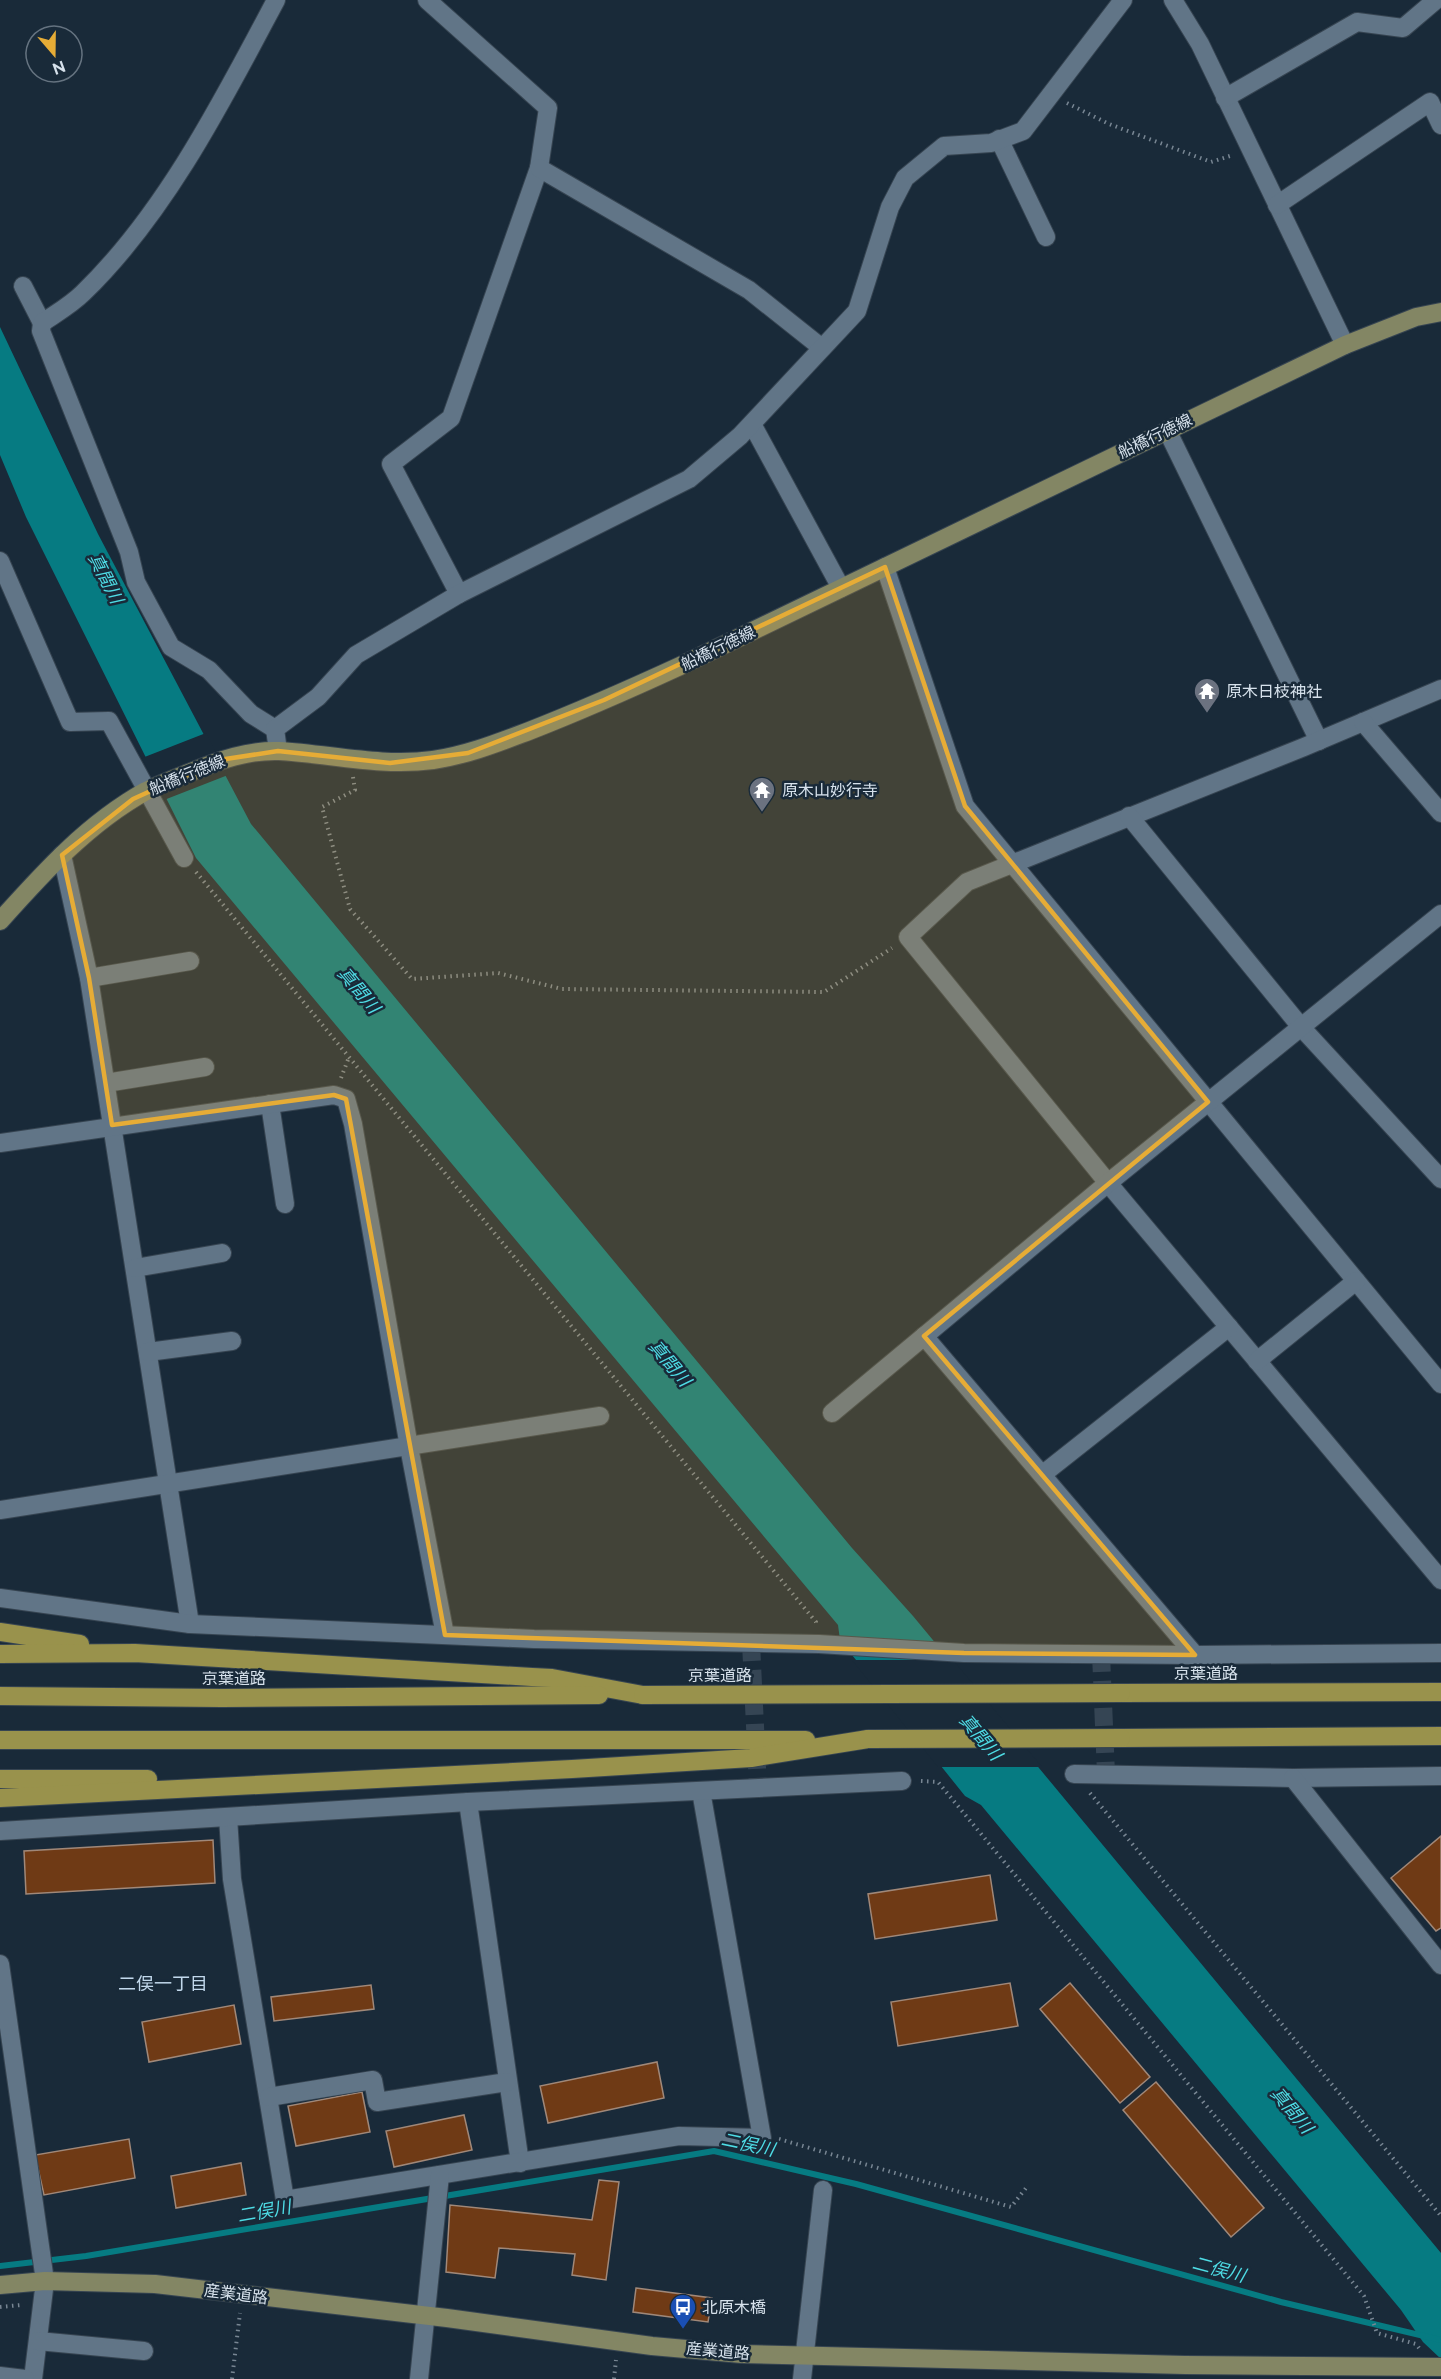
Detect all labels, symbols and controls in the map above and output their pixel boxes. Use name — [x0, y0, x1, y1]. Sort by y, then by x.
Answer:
north arrow — [24, 24, 84, 84]
text: N — [50, 57, 68, 79]
street label: 船橋行徳線 — [1115, 410, 1195, 462]
water label: 真間川 — [84, 549, 129, 609]
street label: 船橋行徳線 — [678, 622, 758, 674]
temple icon: 原木日枝神社 — [1192, 676, 1222, 714]
place label: 原木日枝神社 — [1226, 682, 1322, 701]
street label: 船橋行徳線 — [146, 751, 228, 799]
temple icon: 原木山妙行寺 — [747, 775, 777, 813]
place label: 原木山妙行寺 — [782, 781, 878, 800]
water label: 真間川 — [334, 963, 386, 1019]
water label: 真間川 — [645, 1336, 697, 1392]
street label: 京葉道路 — [1174, 1664, 1238, 1683]
street label: 京葉道路 — [688, 1666, 752, 1685]
street label: 京葉道路 — [202, 1669, 266, 1688]
water label: 真間川 — [956, 1710, 1008, 1766]
district label: 二俣一丁目 — [118, 1973, 208, 1994]
water label: 真間川 — [1267, 2083, 1319, 2139]
water label: 二俣川 — [719, 2128, 779, 2160]
water label: 二俣川 — [236, 2196, 294, 2226]
water label: 二俣川 — [1190, 2252, 1250, 2287]
street label: 産業道路 — [203, 2281, 269, 2307]
bus stop icon: 北原木橋 — [668, 2292, 698, 2330]
place label: 北原木橋 — [702, 2298, 766, 2317]
street label: 産業道路 — [685, 2339, 751, 2363]

